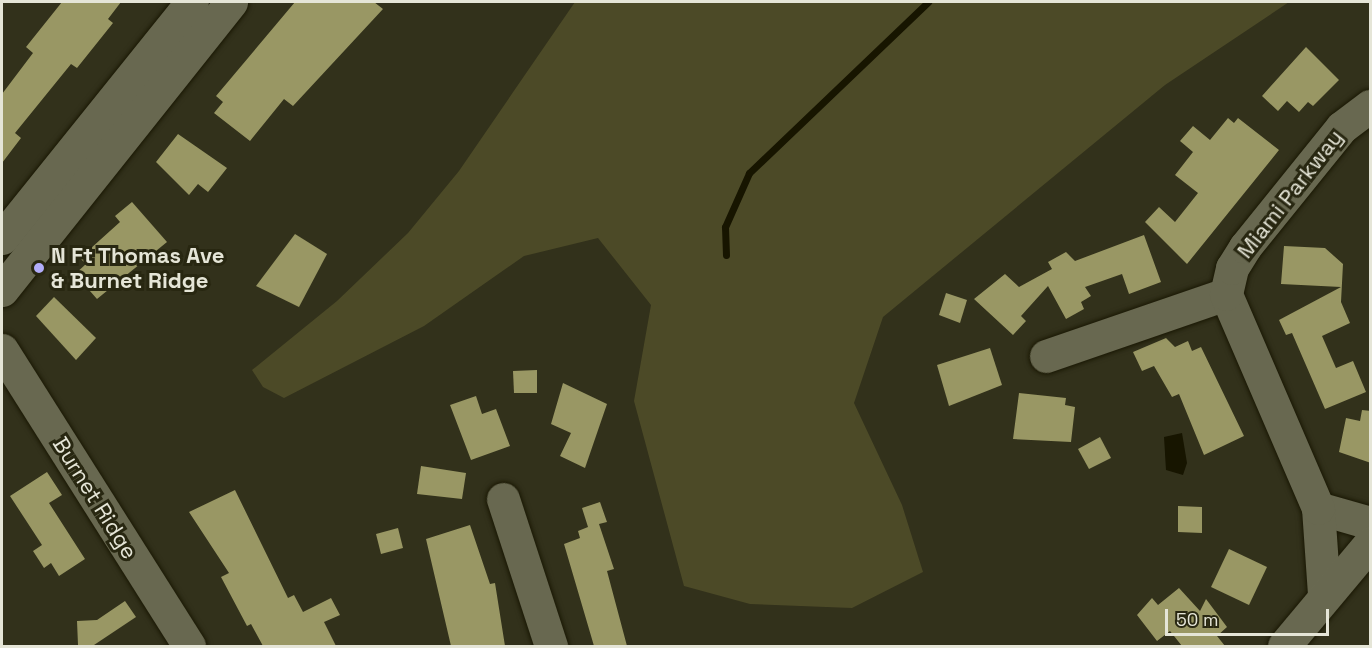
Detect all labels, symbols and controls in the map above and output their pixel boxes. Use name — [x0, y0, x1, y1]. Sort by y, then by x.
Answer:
street label: Miami Parkway — [1232, 124, 1348, 264]
place label: N Ft Thomas Ave & Burnet Ridge — [51, 242, 225, 294]
marker: N Ft Thomas Ave & Burnet Ridge — [32, 261, 46, 275]
street label: Burnet Ridge — [47, 432, 143, 564]
scale bar — [1168, 597, 1332, 635]
text: 50 m — [1176, 608, 1218, 631]

